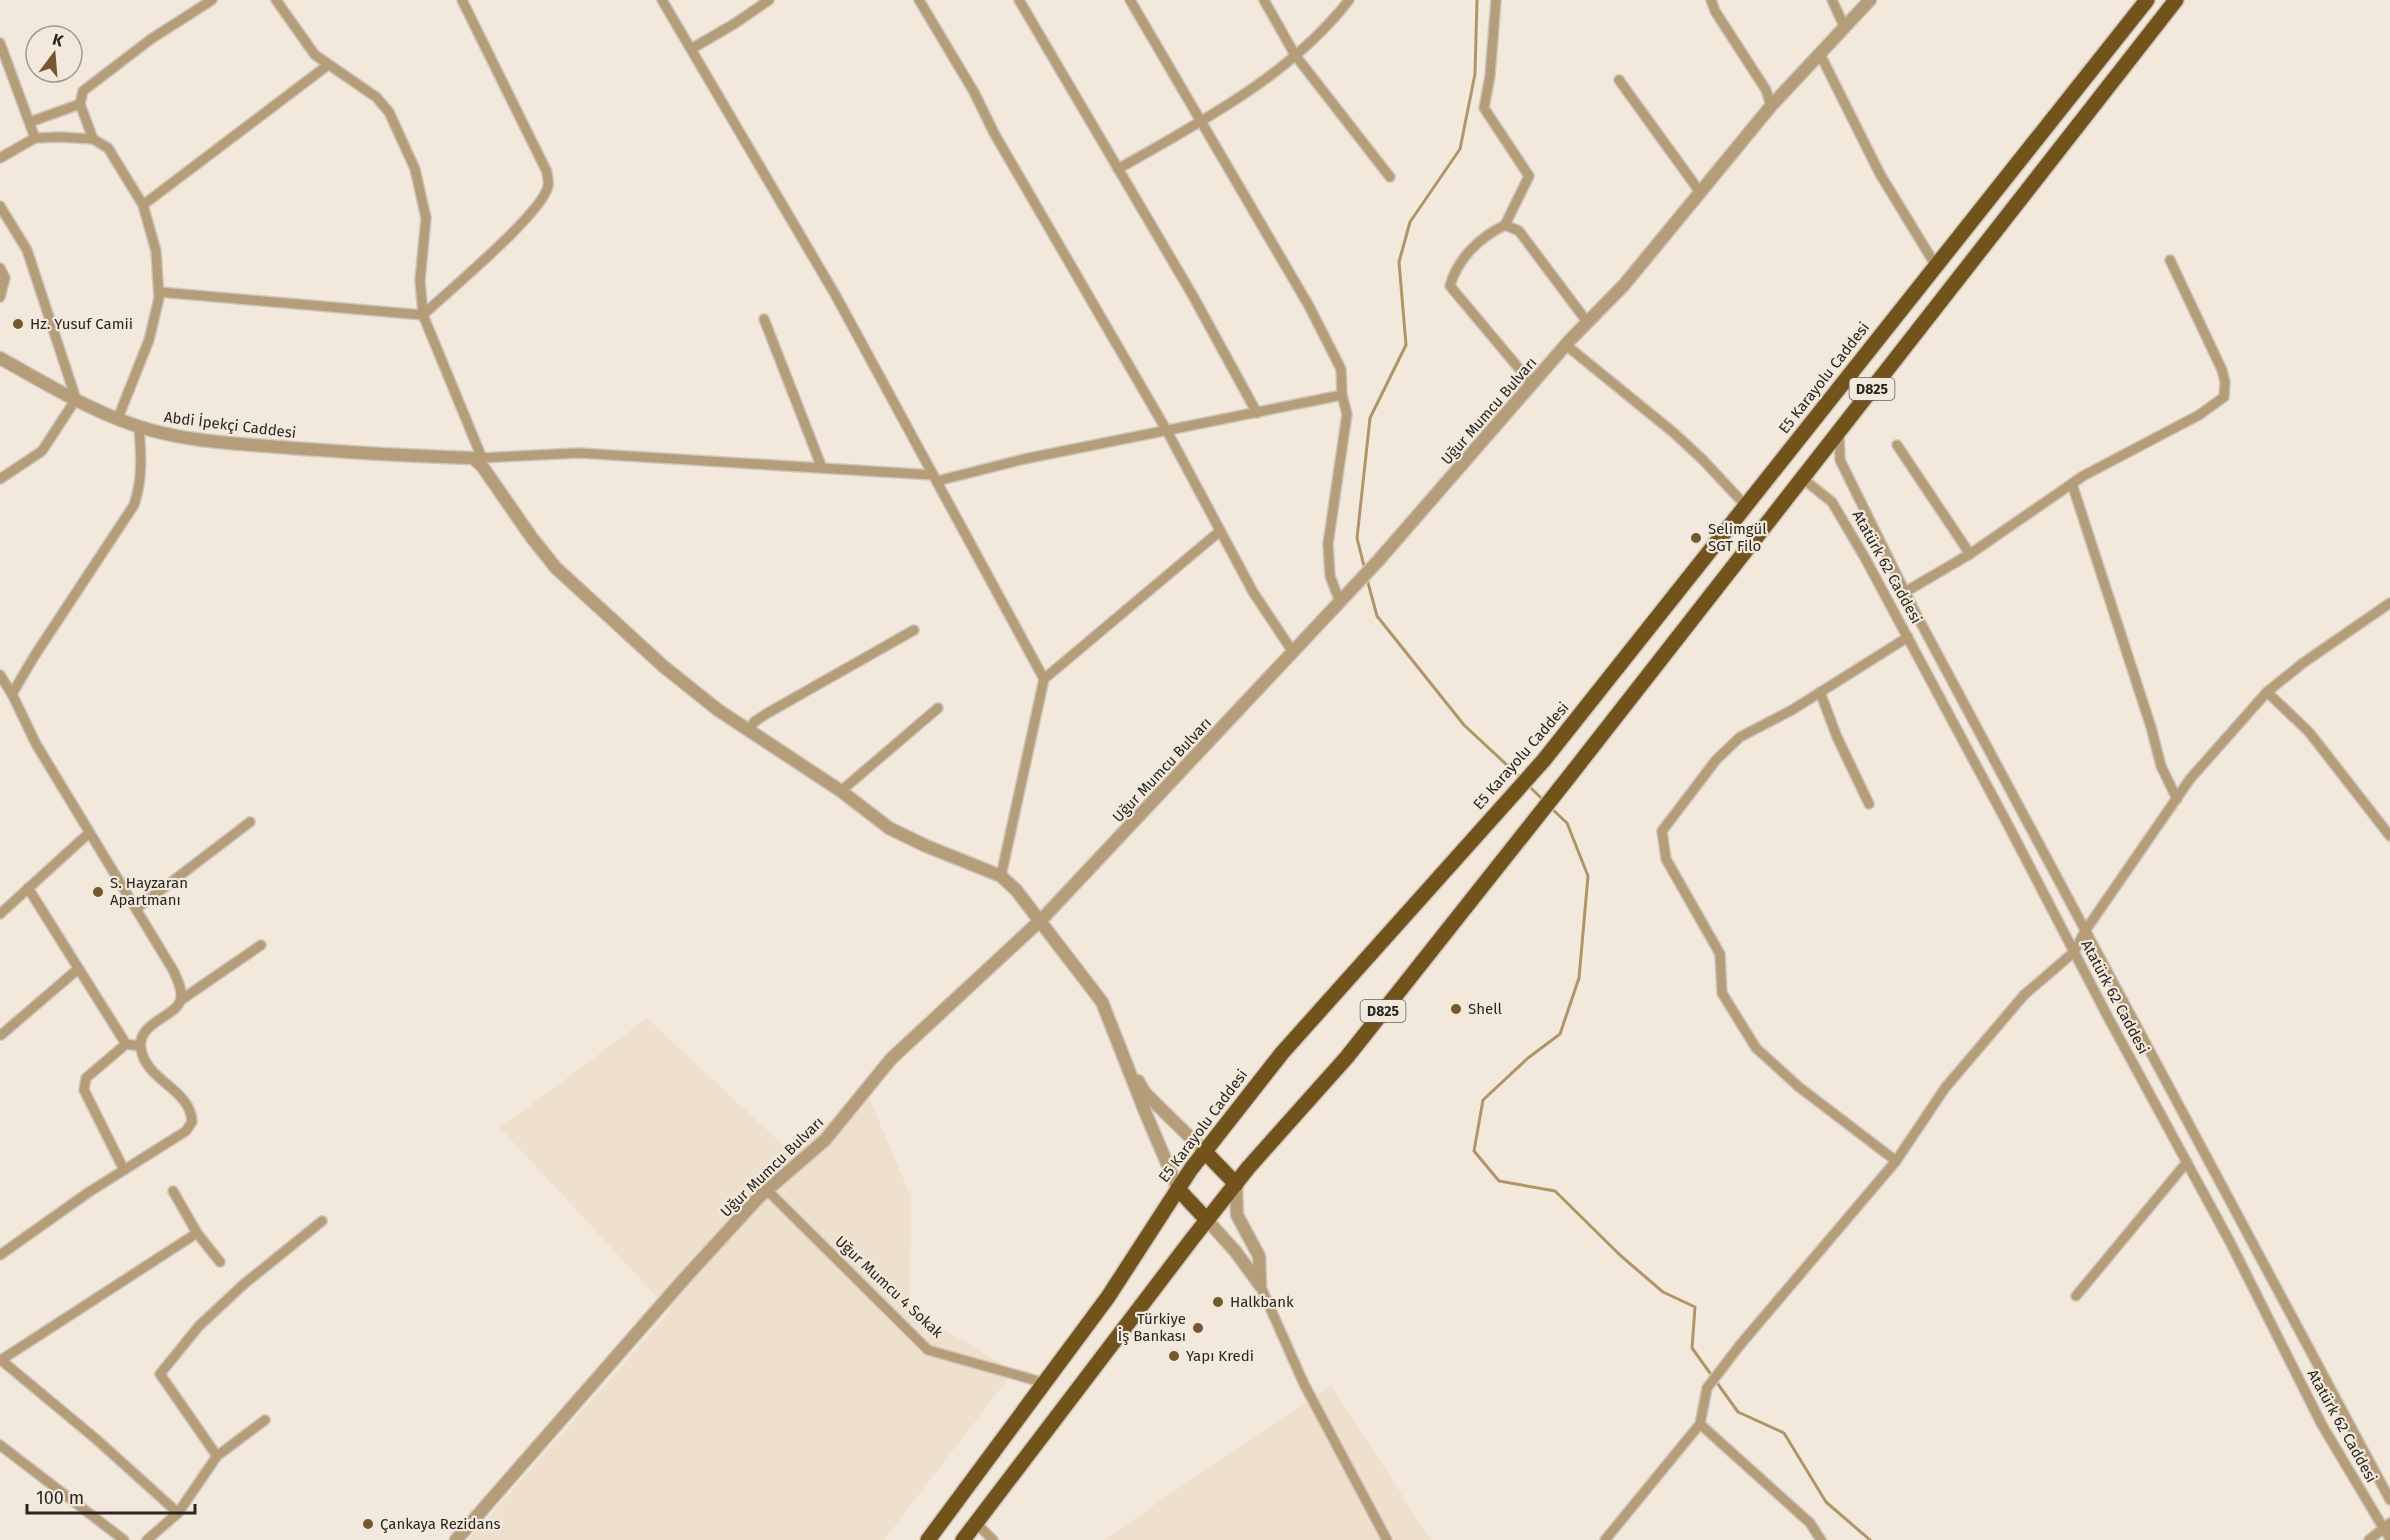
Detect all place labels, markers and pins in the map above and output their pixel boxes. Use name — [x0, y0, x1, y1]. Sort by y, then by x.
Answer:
place label: Hz. Yusuf Camii — [30, 315, 133, 333]
marker: Hz. Yusuf Camii — [11, 317, 25, 331]
place label: Selimgül SGT Filo — [1708, 520, 1767, 555]
marker: Selimgül SGT Filo — [1689, 531, 1703, 545]
place label: S. Hayzaran Apartmanı — [110, 874, 188, 909]
marker: S. Hayzaran Apartmanı — [91, 885, 105, 899]
place label: Shell — [1468, 1000, 1503, 1018]
marker: Shell — [1449, 1002, 1463, 1016]
place label: Halkbank — [1230, 1293, 1294, 1311]
marker: Halkbank — [1211, 1295, 1225, 1309]
place label: Türkiye İş Bankası — [1118, 1310, 1186, 1345]
marker: Türkiye İş Bankası — [1191, 1321, 1205, 1335]
place label: Yapı Kredi — [1186, 1347, 1254, 1365]
marker: Yapı Kredi — [1167, 1349, 1181, 1363]
place label: Çankaya Rezidans — [380, 1515, 501, 1533]
marker: Çankaya Rezidans — [361, 1517, 375, 1531]

